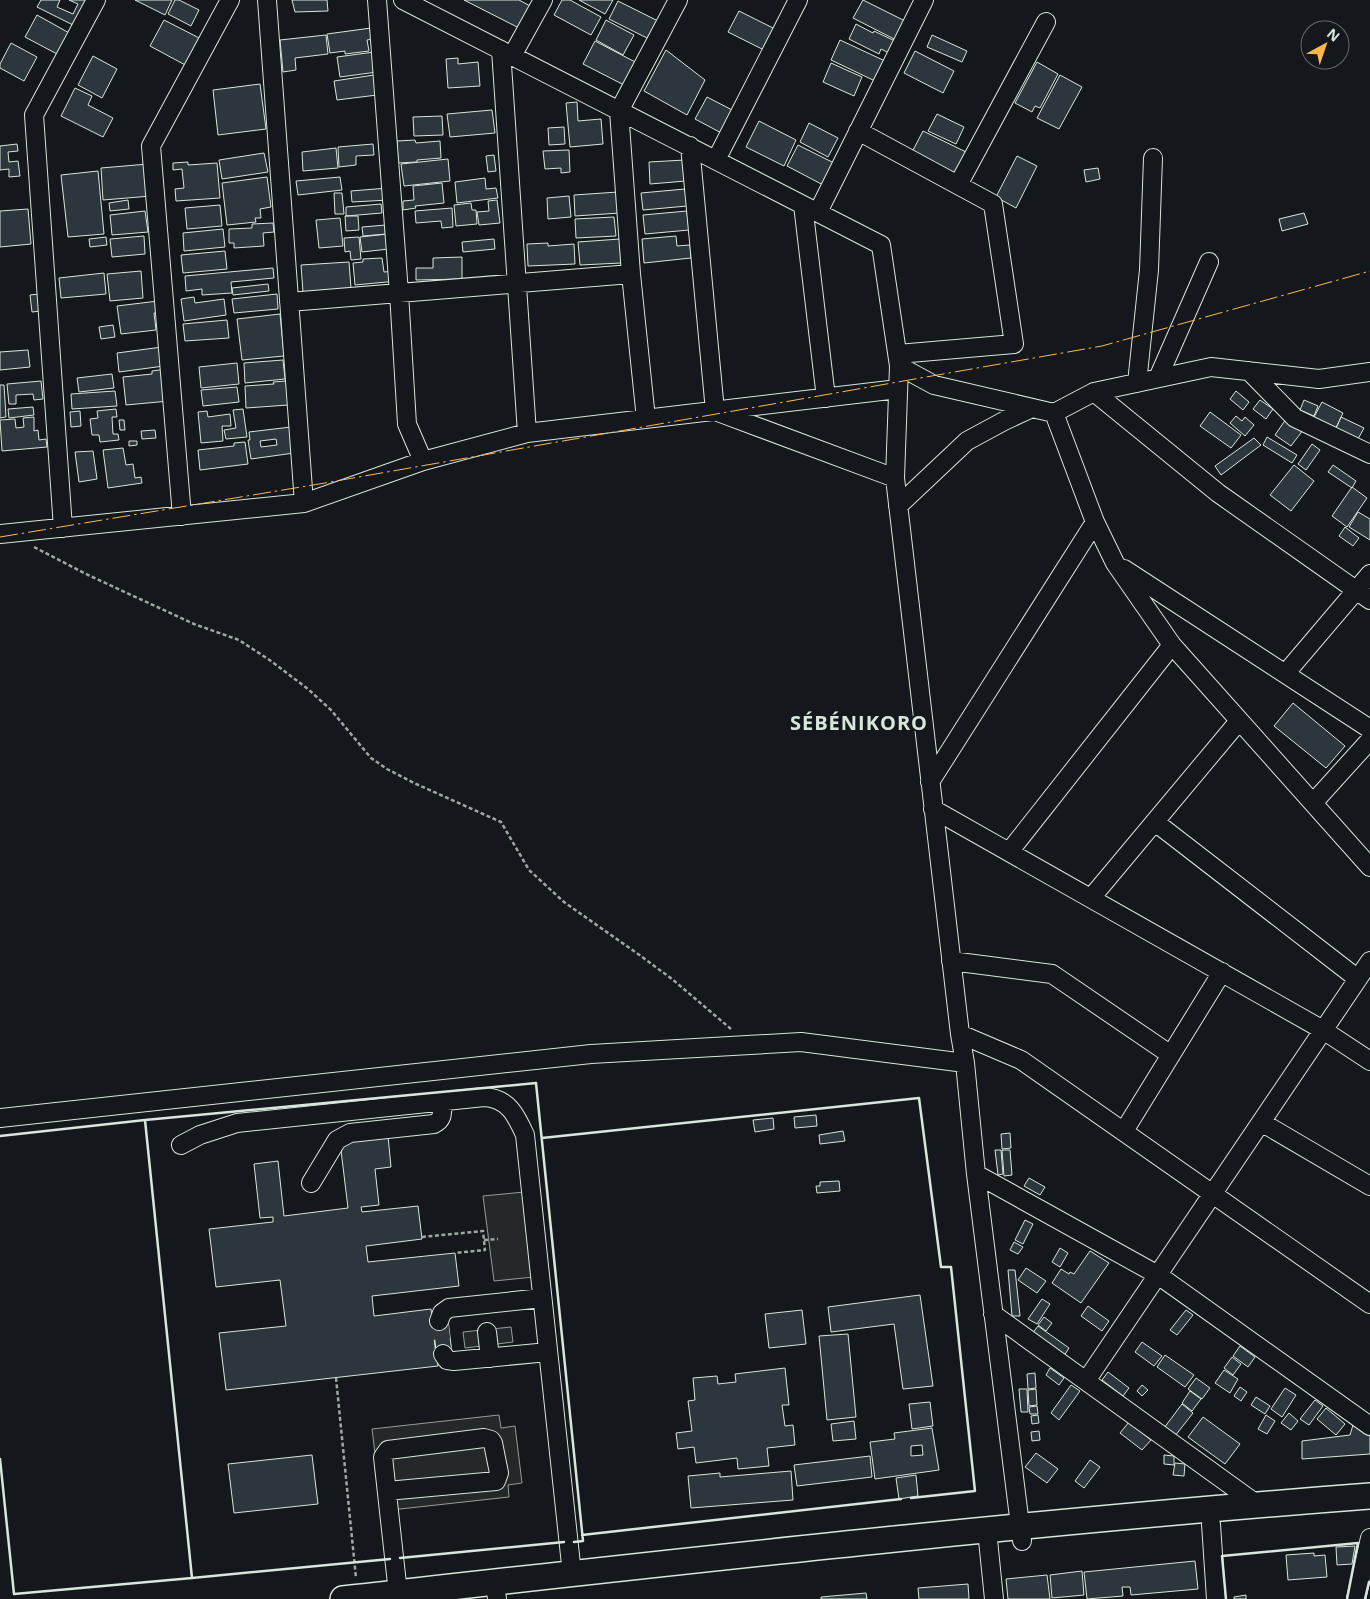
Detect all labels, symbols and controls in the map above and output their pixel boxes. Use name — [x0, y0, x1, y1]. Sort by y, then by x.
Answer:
north arrow — [1300, 20, 1350, 70]
text: N — [1323, 24, 1344, 46]
district label: SÉBÉNIKORO — [790, 709, 928, 736]

